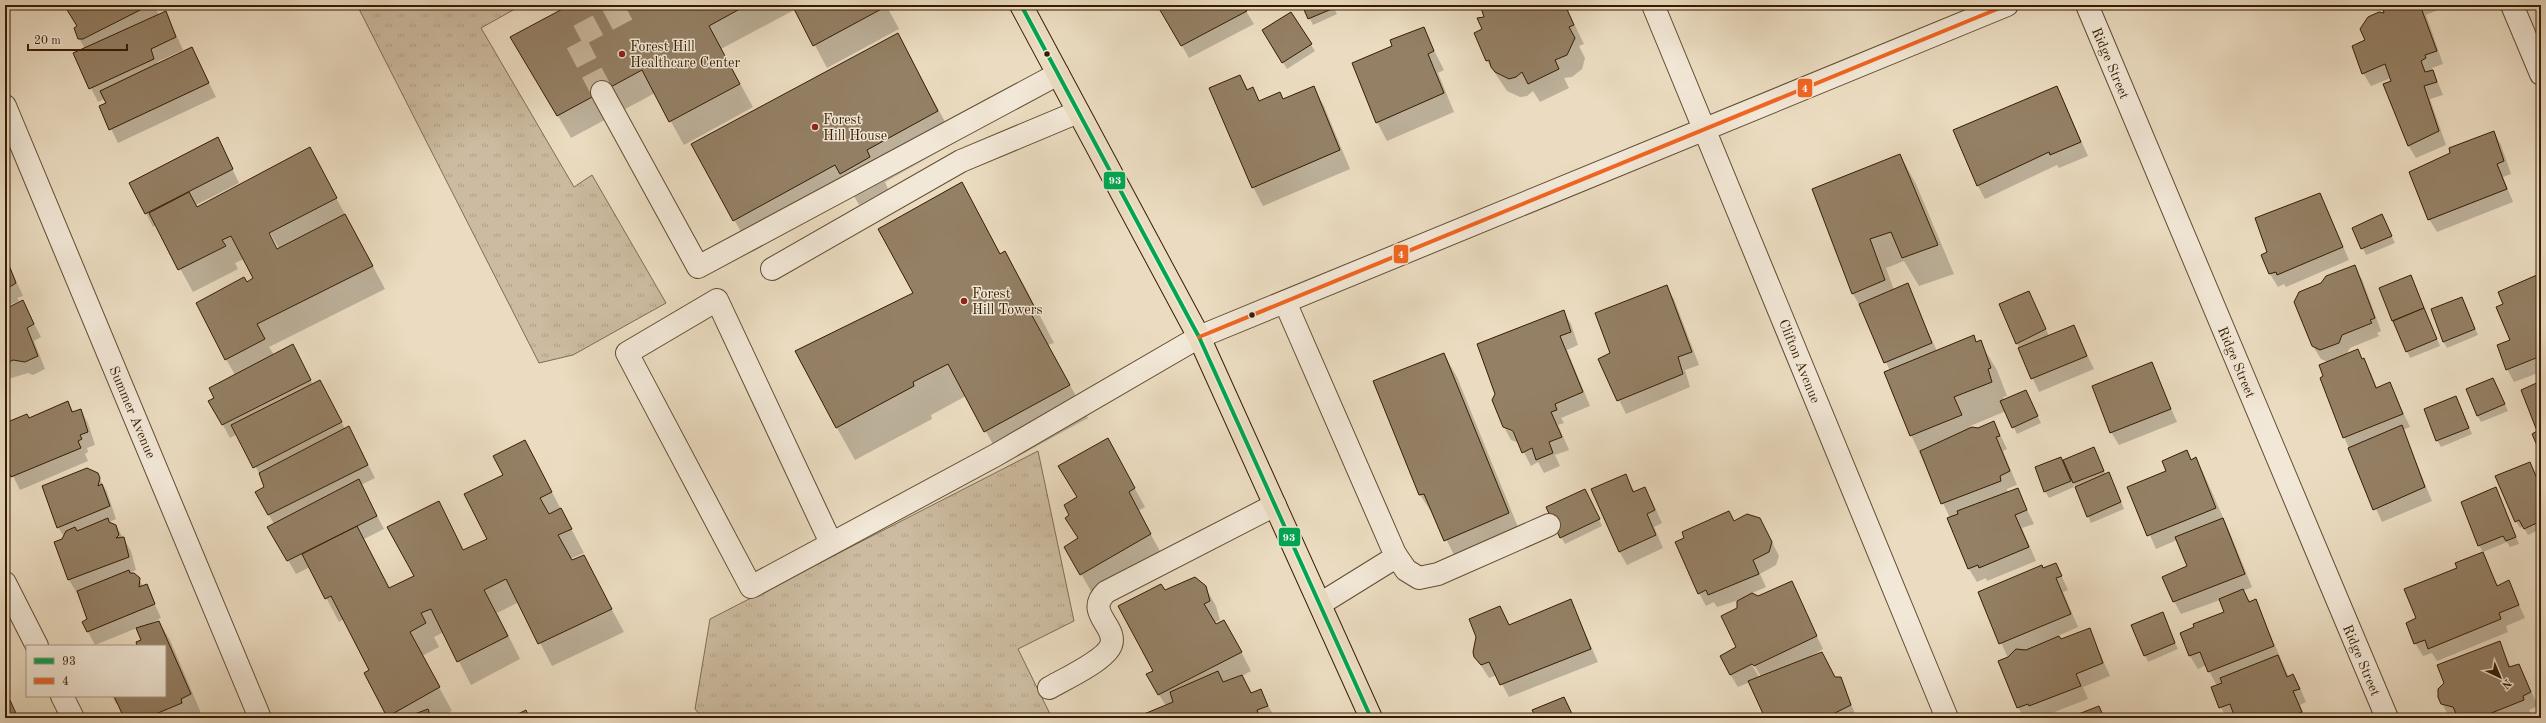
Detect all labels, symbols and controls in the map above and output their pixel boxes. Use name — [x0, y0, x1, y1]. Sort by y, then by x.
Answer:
scale bar — [28, 26, 127, 52]
street label: Ridge Street — [2089, 26, 2131, 101]
text: 20 m — [34, 35, 61, 47]
place label: Forest Hill Healthcare Center — [630, 40, 741, 70]
marker: Forest Hill Healthcare Center — [617, 49, 627, 59]
unlabelled marker — [1042, 49, 1052, 59]
line badge: 4 — [1797, 78, 1813, 98]
text: 4 — [1802, 84, 1808, 95]
place label: Forest Hill House — [823, 113, 887, 143]
marker: Forest Hill House — [810, 122, 820, 132]
line badge: 93 — [1103, 171, 1126, 190]
text: 93 — [1109, 176, 1121, 187]
line badge: 4 — [1393, 244, 1409, 264]
text: 4 — [1398, 250, 1404, 261]
place label: Forest Hill Towers — [972, 287, 1043, 317]
marker: Forest Hill Towers — [959, 296, 969, 306]
unlabelled marker — [1247, 310, 1257, 320]
street label: Clifton Avenue — [1776, 317, 1822, 405]
street label: Ridge Street — [2215, 325, 2257, 400]
street label: Summer Avenue — [106, 364, 158, 461]
line badge: 93 — [1278, 527, 1301, 547]
text: 93 — [1283, 533, 1295, 544]
street label: Ridge Street — [2340, 623, 2382, 698]
legend — [26, 645, 166, 697]
text: 93 — [62, 656, 76, 668]
north arrow — [2480, 657, 2520, 697]
text: 4 — [62, 676, 69, 688]
text: N — [2499, 676, 2513, 690]

